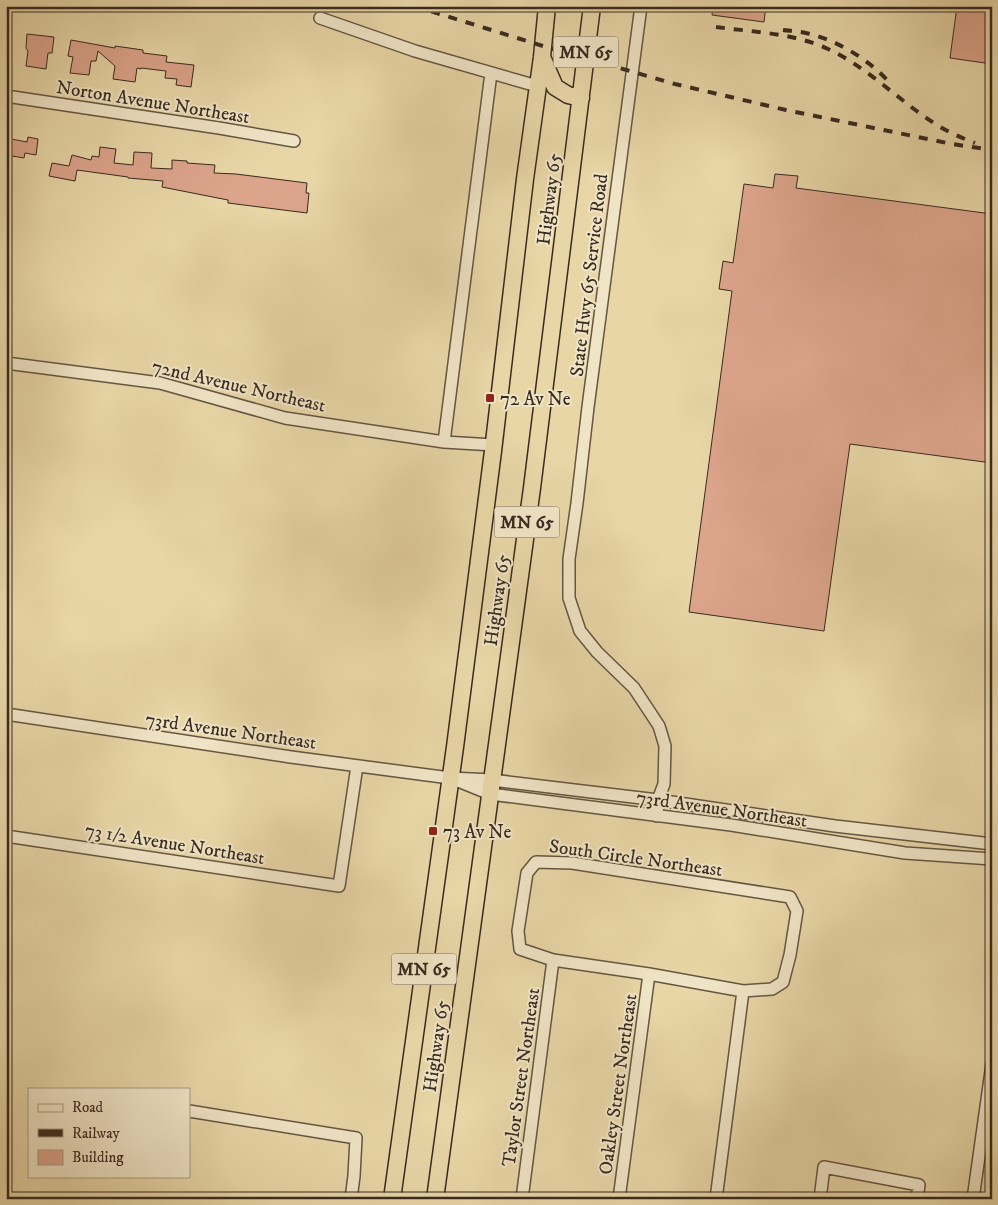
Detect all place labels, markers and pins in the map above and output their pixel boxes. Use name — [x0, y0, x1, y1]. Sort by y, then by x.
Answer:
place label: 72 Av Ne — [500, 388, 571, 411]
marker: 72 Av Ne — [484, 392, 496, 404]
place label: 73 Av Ne — [443, 821, 512, 844]
marker: 73 Av Ne — [427, 825, 439, 837]

